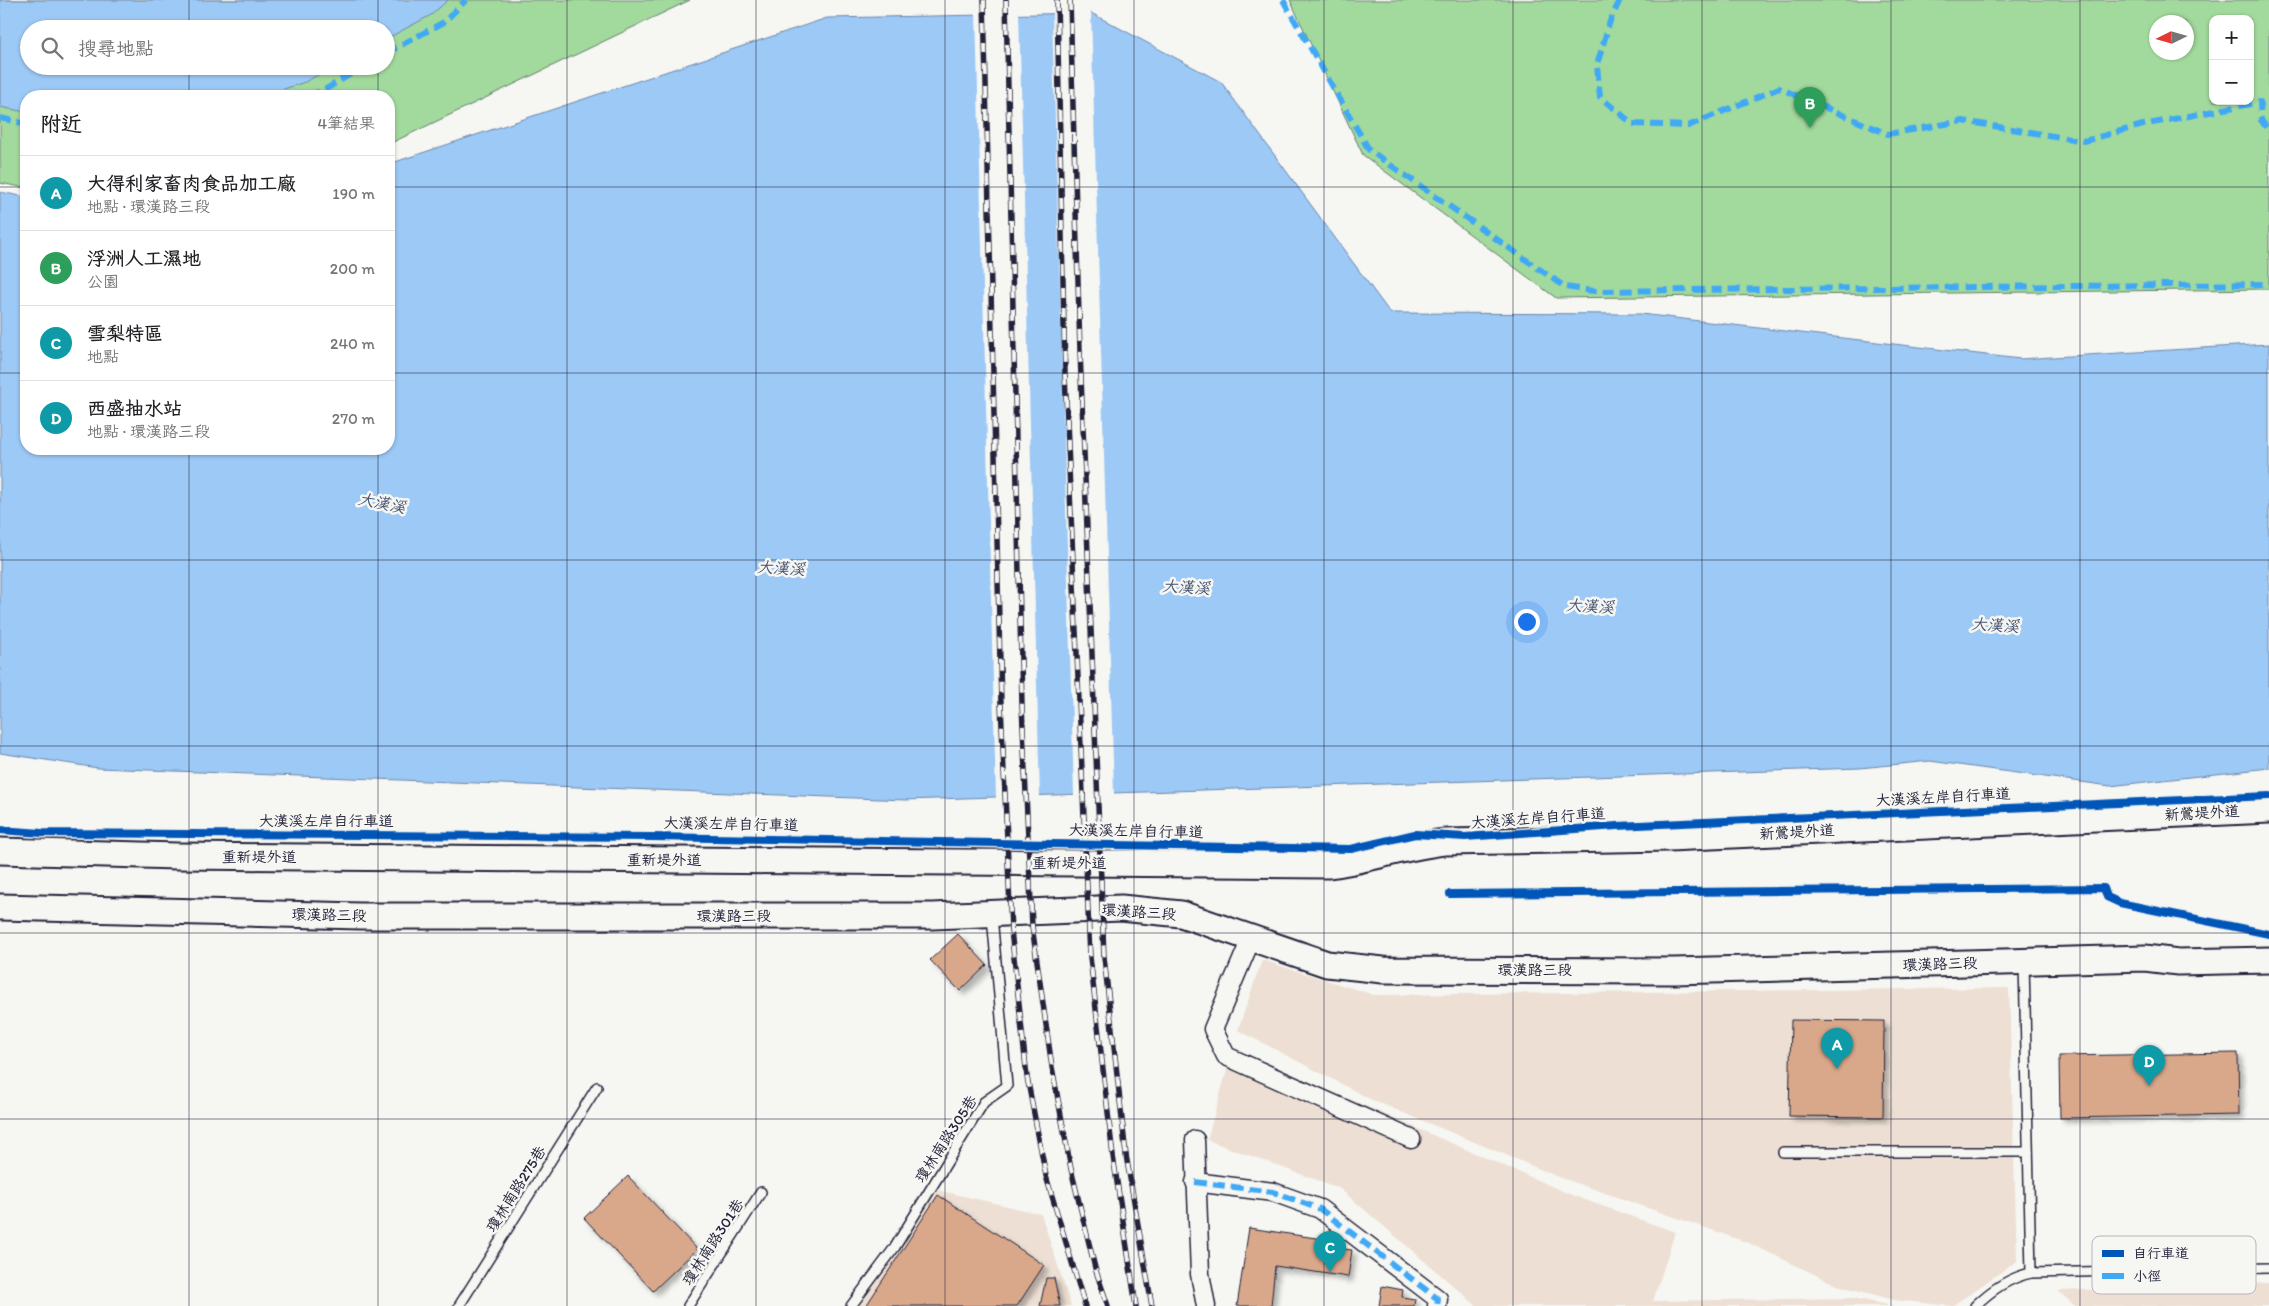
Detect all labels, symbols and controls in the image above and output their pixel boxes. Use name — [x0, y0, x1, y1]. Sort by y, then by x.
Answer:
north arrow — [2149, 15, 2194, 60]
map controls — [2209, 15, 2254, 105]
button: + — [2209, 15, 2254, 60]
search box — [20, 20, 395, 75]
icon: search — [38, 34, 66, 62]
text: 搜尋地點 — [78, 37, 154, 60]
button: − — [2209, 60, 2254, 105]
pin: B — [1794, 87, 1826, 128]
text: 附近 — [40, 111, 82, 136]
text: 4筆結果 — [317, 114, 375, 133]
text: 大得利家畜肉食品加工廠 — [87, 172, 296, 195]
text: A — [51, 184, 61, 203]
text: 190 m — [332, 184, 375, 203]
text: 地點 · 環漢路三段 — [87, 197, 210, 216]
text: 浮洲人工濕地 — [87, 247, 201, 270]
text: B — [51, 259, 61, 278]
text: 200 m — [330, 259, 375, 278]
text: 公園 — [87, 272, 119, 291]
text: 雪梨特區 — [87, 322, 163, 345]
text: C — [51, 334, 61, 353]
text: 240 m — [330, 334, 375, 353]
text: 地點 — [87, 347, 119, 366]
text: 西盛抽水站 — [87, 397, 182, 420]
text: D — [51, 409, 61, 428]
text: 270 m — [332, 409, 375, 428]
text: 地點 · 環漢路三段 — [87, 422, 210, 441]
water label: 大漢溪 — [357, 489, 408, 517]
water label: 大漢溪 — [757, 557, 806, 579]
water label: 大漢溪 — [1162, 576, 1211, 598]
water label: 大漢溪 — [1566, 595, 1615, 617]
your location — [1514, 609, 1540, 635]
water label: 大漢溪 — [1971, 614, 2020, 636]
street label: 大漢溪左岸自行車道 — [1875, 784, 2011, 810]
street label: 新鶯堤外道 — [2164, 802, 2240, 824]
street label: 大漢溪左岸自行車道 — [1470, 804, 1606, 832]
street label: 大漢溪左岸自行車道 — [258, 812, 394, 830]
street label: 大漢溪左岸自行車道 — [663, 814, 799, 834]
street label: 大漢溪左岸自行車道 — [1068, 821, 1204, 841]
street label: 新鶯堤外道 — [1759, 821, 1835, 843]
street label: 重新堤外道 — [221, 848, 297, 866]
street label: 重新堤外道 — [626, 851, 702, 869]
street label: 重新堤外道 — [1031, 854, 1107, 872]
street label: 環漢路三段 — [1101, 900, 1177, 924]
street label: 環漢路三段 — [291, 905, 367, 925]
street label: 環漢路三段 — [696, 907, 772, 925]
street label: 環漢路三段 — [1902, 954, 1978, 974]
street label: 環漢路三段 — [1497, 961, 1573, 979]
pin: A — [1821, 1028, 1853, 1069]
pin: D — [2133, 1045, 2165, 1086]
street label: 瓊林南路305巷 — [911, 1092, 981, 1186]
street label: 瓊林南路275巷 — [482, 1143, 550, 1235]
street label: 瓊林南路301巷 — [678, 1195, 748, 1289]
pin: C — [1314, 1231, 1346, 1272]
legend — [2092, 1236, 2256, 1294]
text: 自行車道 — [2133, 1245, 2189, 1262]
text: 小徑 — [2133, 1268, 2161, 1285]

